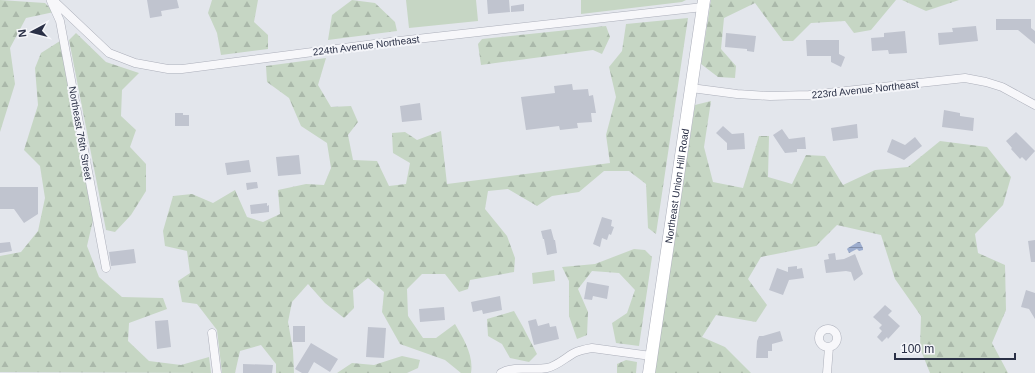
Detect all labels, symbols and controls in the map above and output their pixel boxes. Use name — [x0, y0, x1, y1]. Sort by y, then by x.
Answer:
north arrow — [12, 12, 52, 52]
text: N — [16, 28, 29, 38]
street label: 224th Avenue Northeast — [312, 33, 420, 57]
street label: 223rd Avenue Northeast — [811, 78, 919, 101]
street label: Northeast 76th Street — [67, 85, 94, 181]
street label: Northeast Union Hill Road — [663, 128, 691, 244]
scale bar — [895, 335, 1015, 361]
text: 100 m — [901, 342, 934, 356]

